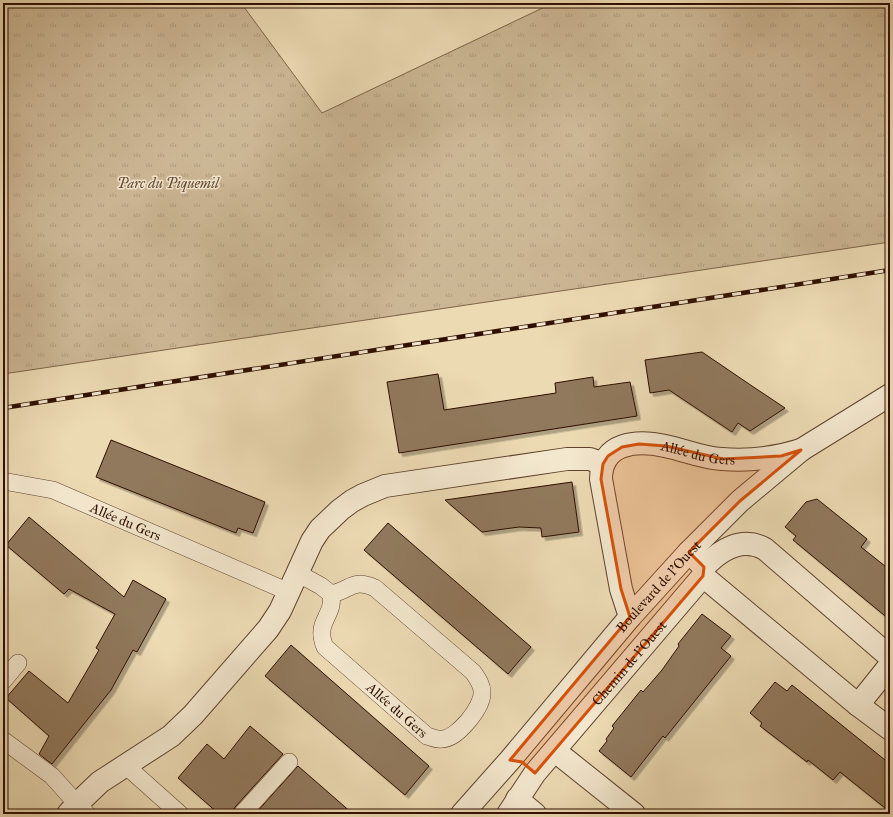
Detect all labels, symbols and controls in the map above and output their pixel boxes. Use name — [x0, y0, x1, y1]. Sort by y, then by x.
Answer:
park label: Parc du Piquemil — [117, 175, 220, 192]
street label: Allée du Gers — [658, 437, 735, 468]
street label: Allée du Gers — [87, 498, 164, 544]
street label: Boulevard de l'Ouest — [612, 536, 705, 636]
street label: Chemin de l'Ouest — [588, 617, 670, 709]
street label: Allée du Gers — [362, 678, 431, 741]

